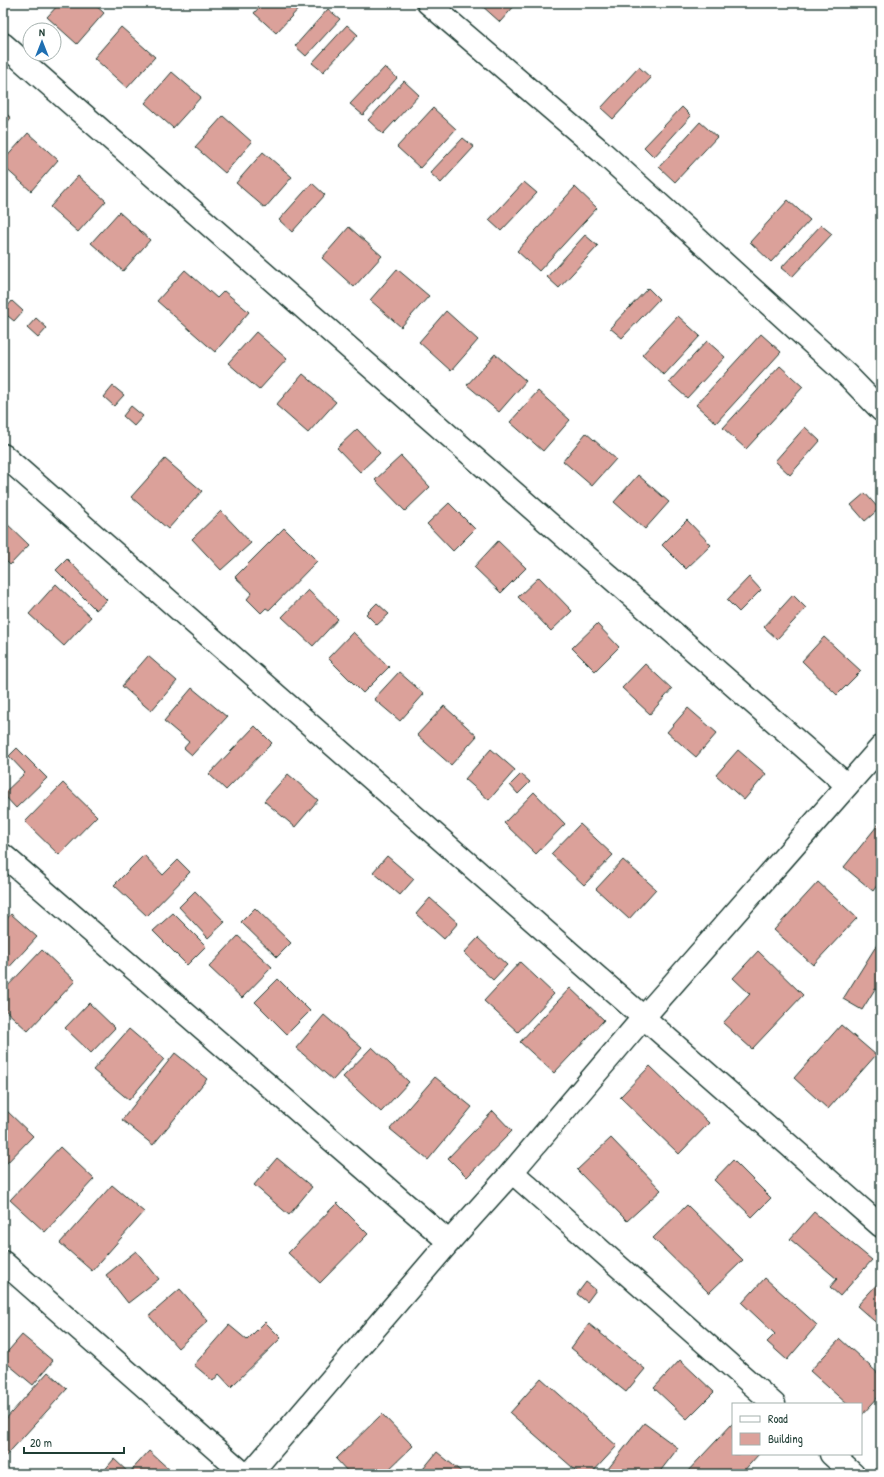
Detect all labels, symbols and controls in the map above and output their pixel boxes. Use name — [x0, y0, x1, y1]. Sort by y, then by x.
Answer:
north arrow — [22, 22, 62, 62]
text: N — [39, 25, 45, 39]
legend — [732, 1403, 862, 1455]
text: Road — [768, 1410, 788, 1427]
scale bar — [24, 1429, 124, 1455]
text: Building — [768, 1430, 803, 1447]
text: 20 m — [30, 1434, 52, 1451]

